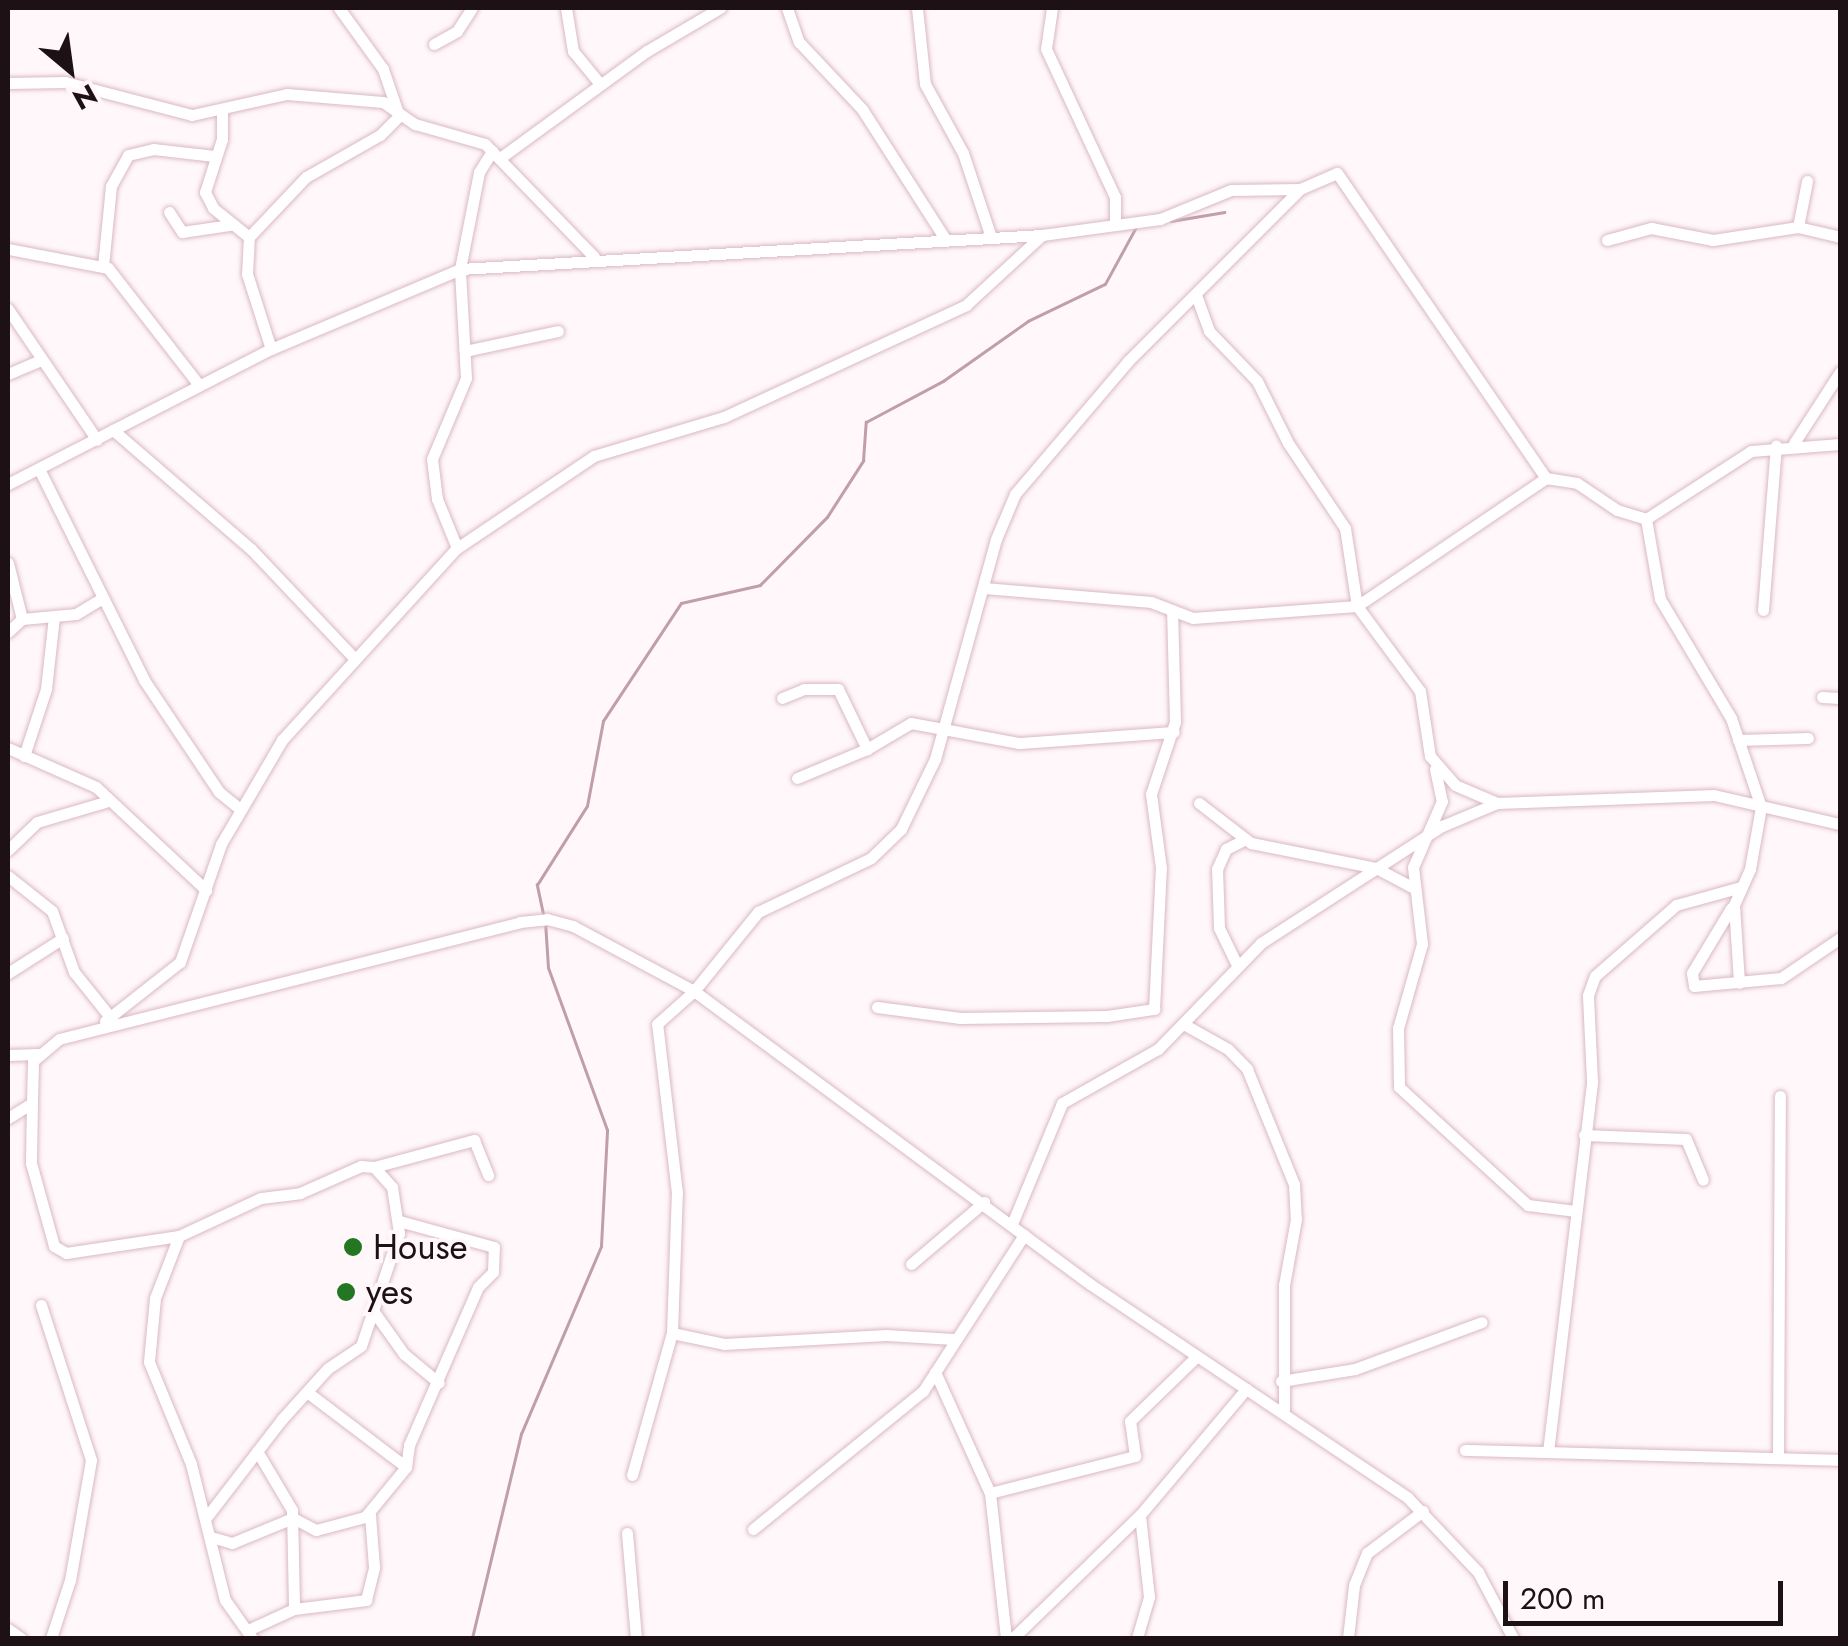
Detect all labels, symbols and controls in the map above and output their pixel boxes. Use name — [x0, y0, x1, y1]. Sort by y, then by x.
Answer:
north arrow — [20, 20, 120, 120]
text: N — [65, 73, 104, 120]
place label: House — [373, 1226, 468, 1268]
marker: House — [342, 1236, 364, 1258]
place label: yes — [366, 1271, 413, 1313]
marker: yes — [335, 1281, 357, 1303]
scale bar — [1508, 1561, 1788, 1623]
text: 200 m — [1520, 1577, 1605, 1620]

